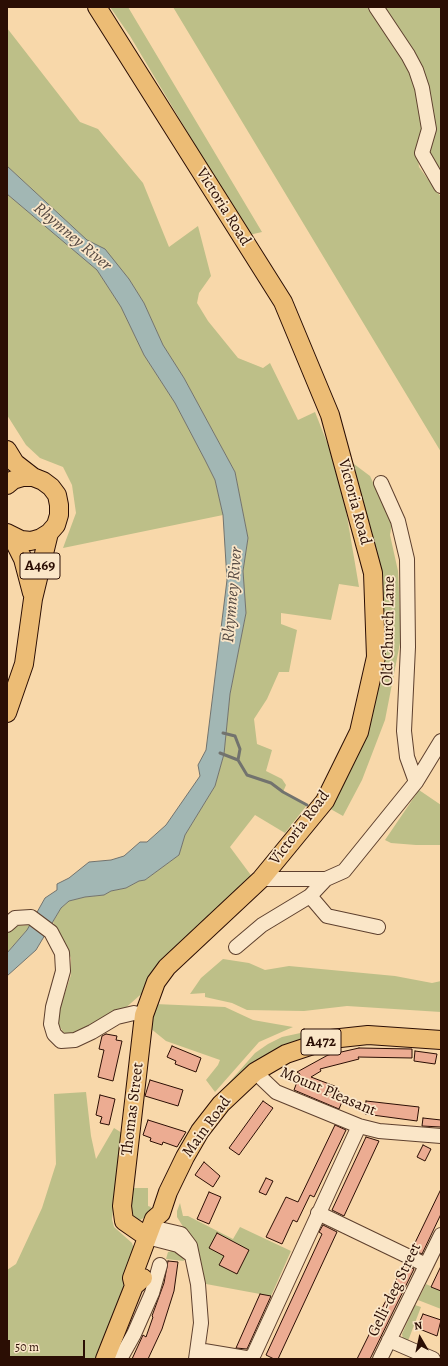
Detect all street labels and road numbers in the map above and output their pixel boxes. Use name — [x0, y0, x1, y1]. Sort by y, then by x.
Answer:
street label: Victoria Road — [191, 164, 255, 250]
street label: Victoria Road — [333, 457, 375, 547]
road number: A469 — [20, 553, 60, 579]
street label: Old Church Lane — [378, 576, 400, 686]
street label: Victoria Road — [266, 787, 334, 869]
road number: A472 — [301, 1029, 341, 1055]
street label: Thomas Street — [118, 1061, 148, 1157]
street label: Mount Pleasant — [277, 1063, 379, 1121]
street label: Main Road — [178, 1093, 236, 1161]
street label: Gelli-deg Street — [364, 1240, 426, 1340]

